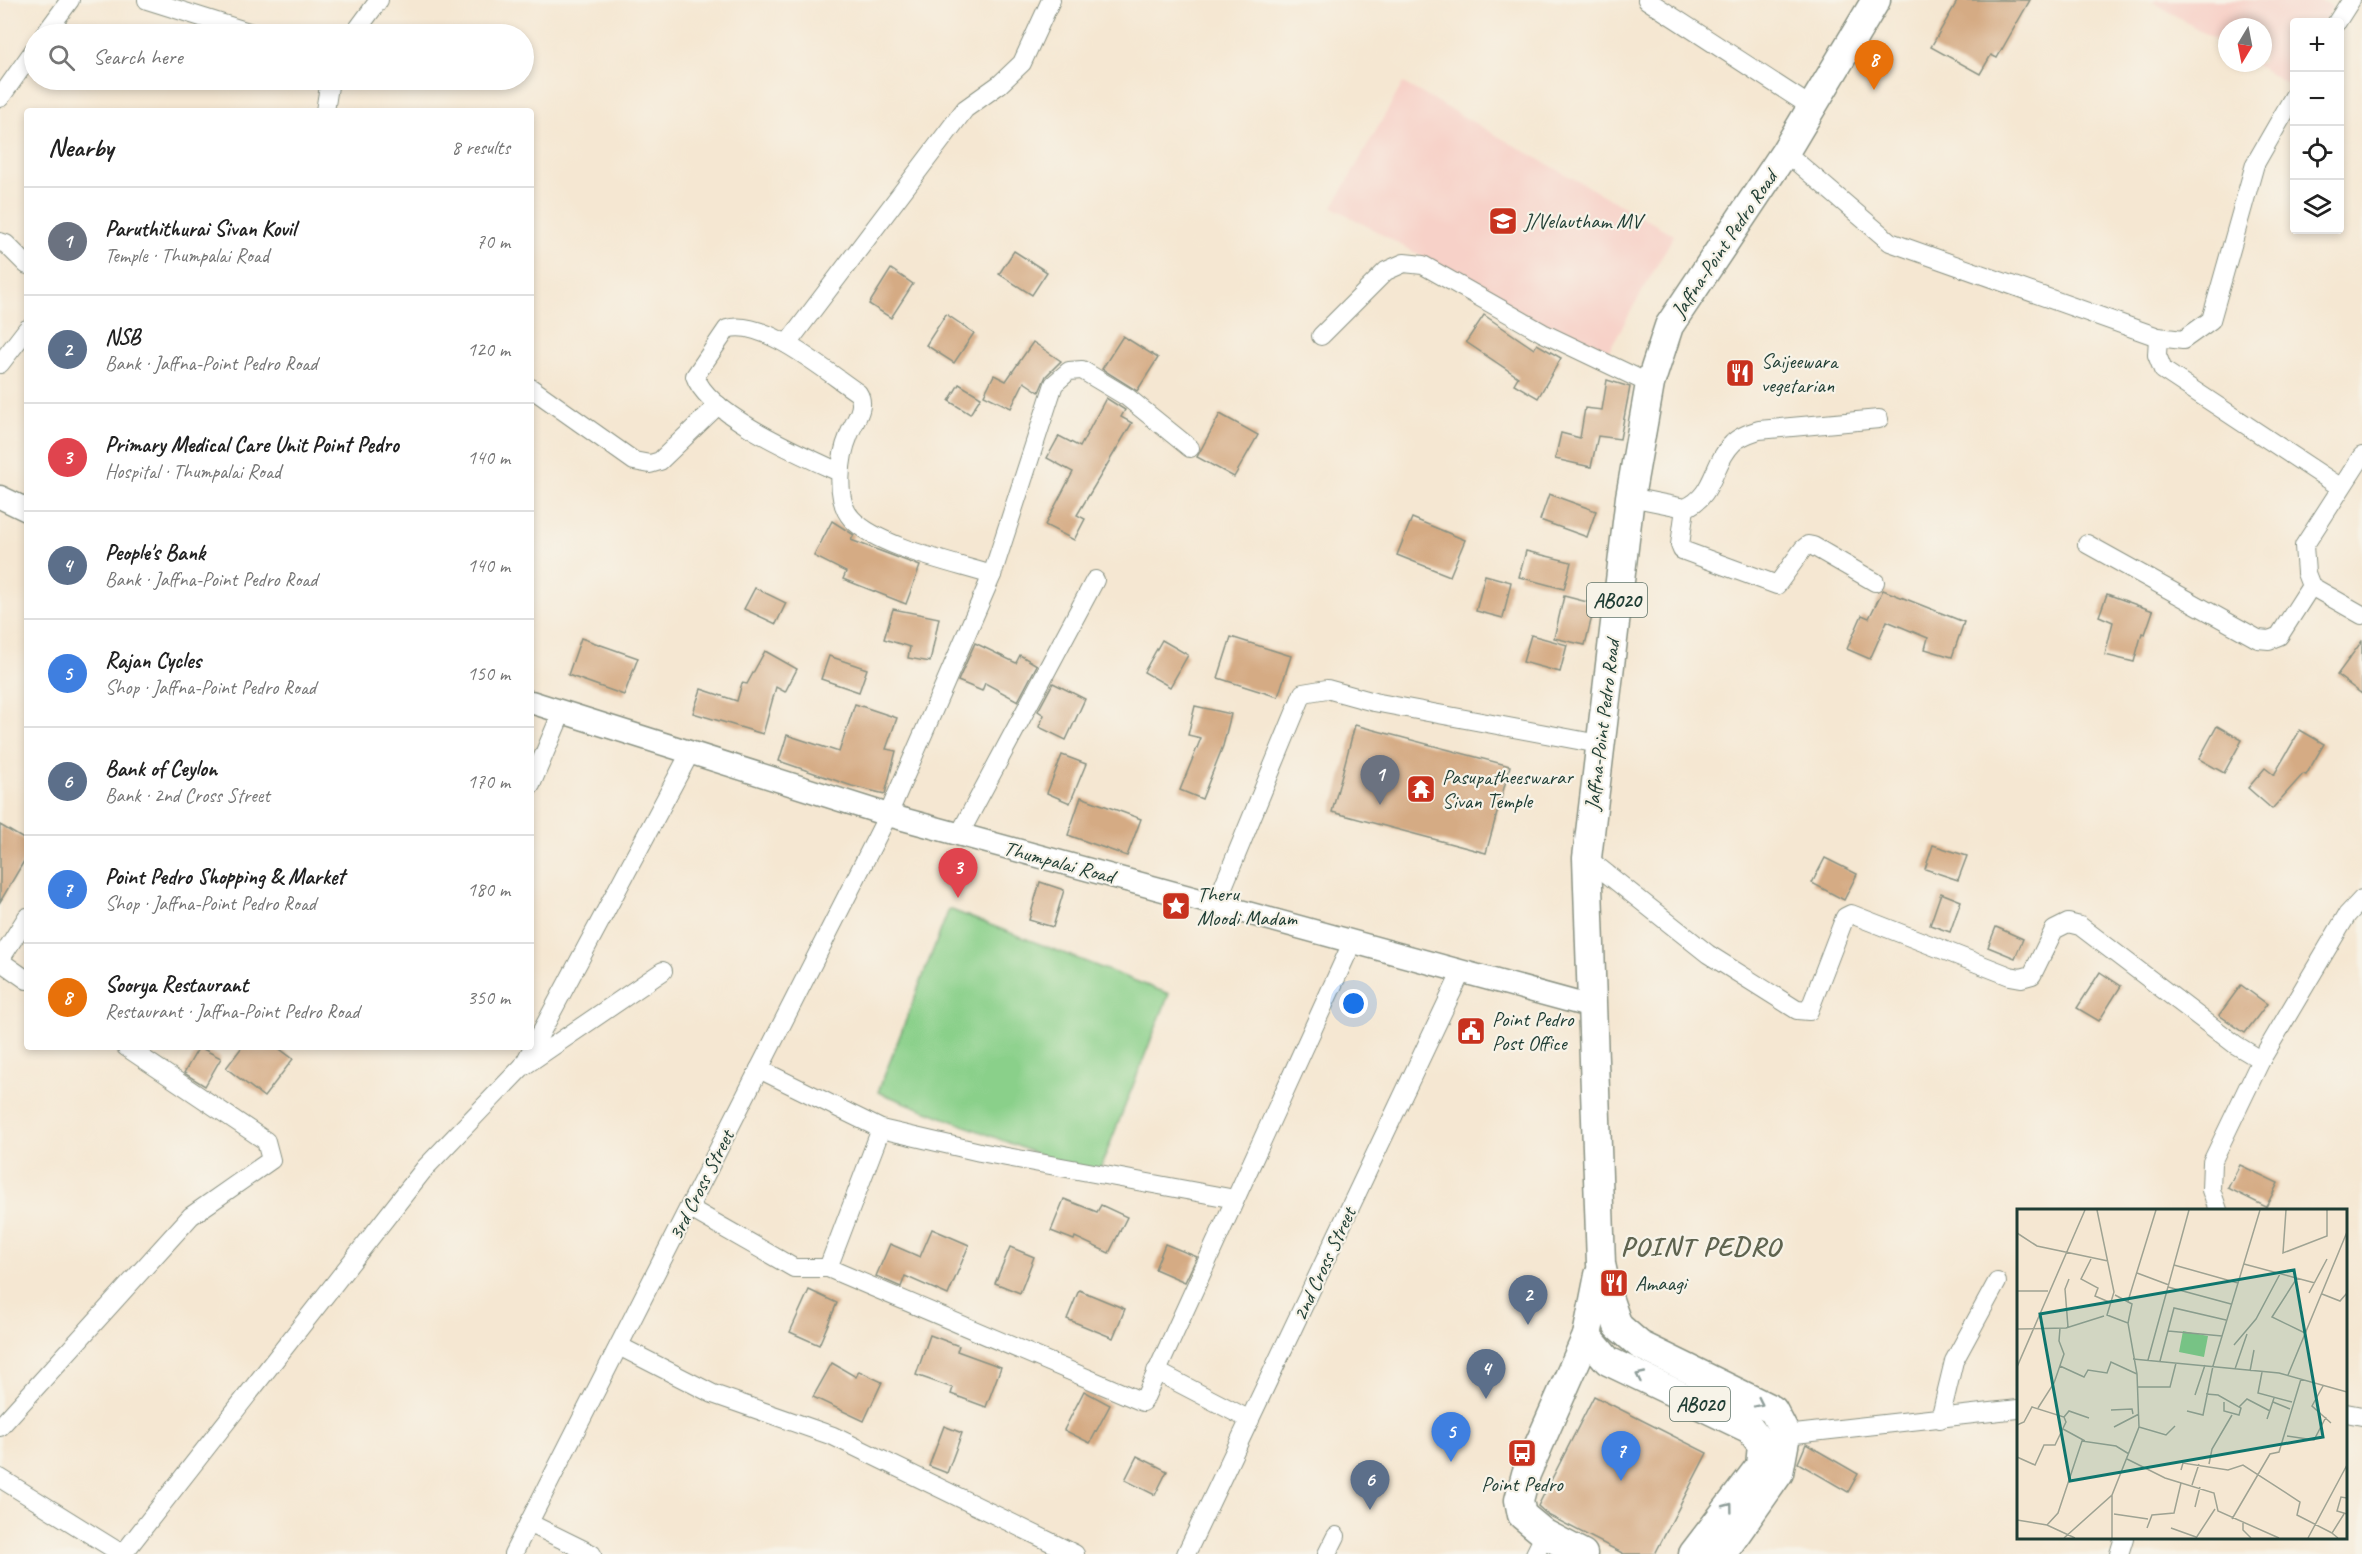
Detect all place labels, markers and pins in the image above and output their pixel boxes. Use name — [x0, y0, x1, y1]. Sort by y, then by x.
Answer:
pin: 8 — [1854, 40, 1894, 90]
school or university icon: J/Velautham MV — [1487, 205, 1519, 237]
place label: J/Velautham MV — [1523, 208, 1646, 234]
place label: Saijeewara vegetarian — [1761, 348, 1840, 398]
restaurant icon: Saijeewara vegetarian — [1724, 357, 1756, 389]
pin: 1 — [1360, 756, 1400, 805]
place label: Pasupatheeswarar Sivan Temple — [1442, 764, 1574, 814]
temple icon: Pasupatheeswarar Sivan Temple — [1405, 773, 1437, 805]
pin: 3 — [938, 848, 978, 898]
place label: Theru Moodi Madam — [1197, 881, 1298, 931]
place icon: Theru Moodi Madam — [1160, 890, 1192, 922]
place label: Point Pedro Post Office — [1492, 1006, 1575, 1056]
public building icon: Point Pedro Post Office — [1455, 1015, 1487, 1047]
restaurant icon: Amaagi — [1598, 1267, 1630, 1299]
place label: Amaagi — [1635, 1270, 1689, 1296]
pin: 2 — [1508, 1276, 1547, 1325]
pin: 4 — [1466, 1350, 1506, 1399]
pin: 5 — [1432, 1412, 1470, 1462]
pin: 7 — [1602, 1432, 1640, 1481]
bus stop icon: Point Pedro — [1506, 1437, 1538, 1469]
pin: 6 — [1350, 1460, 1390, 1510]
place label: Point Pedro — [1481, 1471, 1564, 1497]

